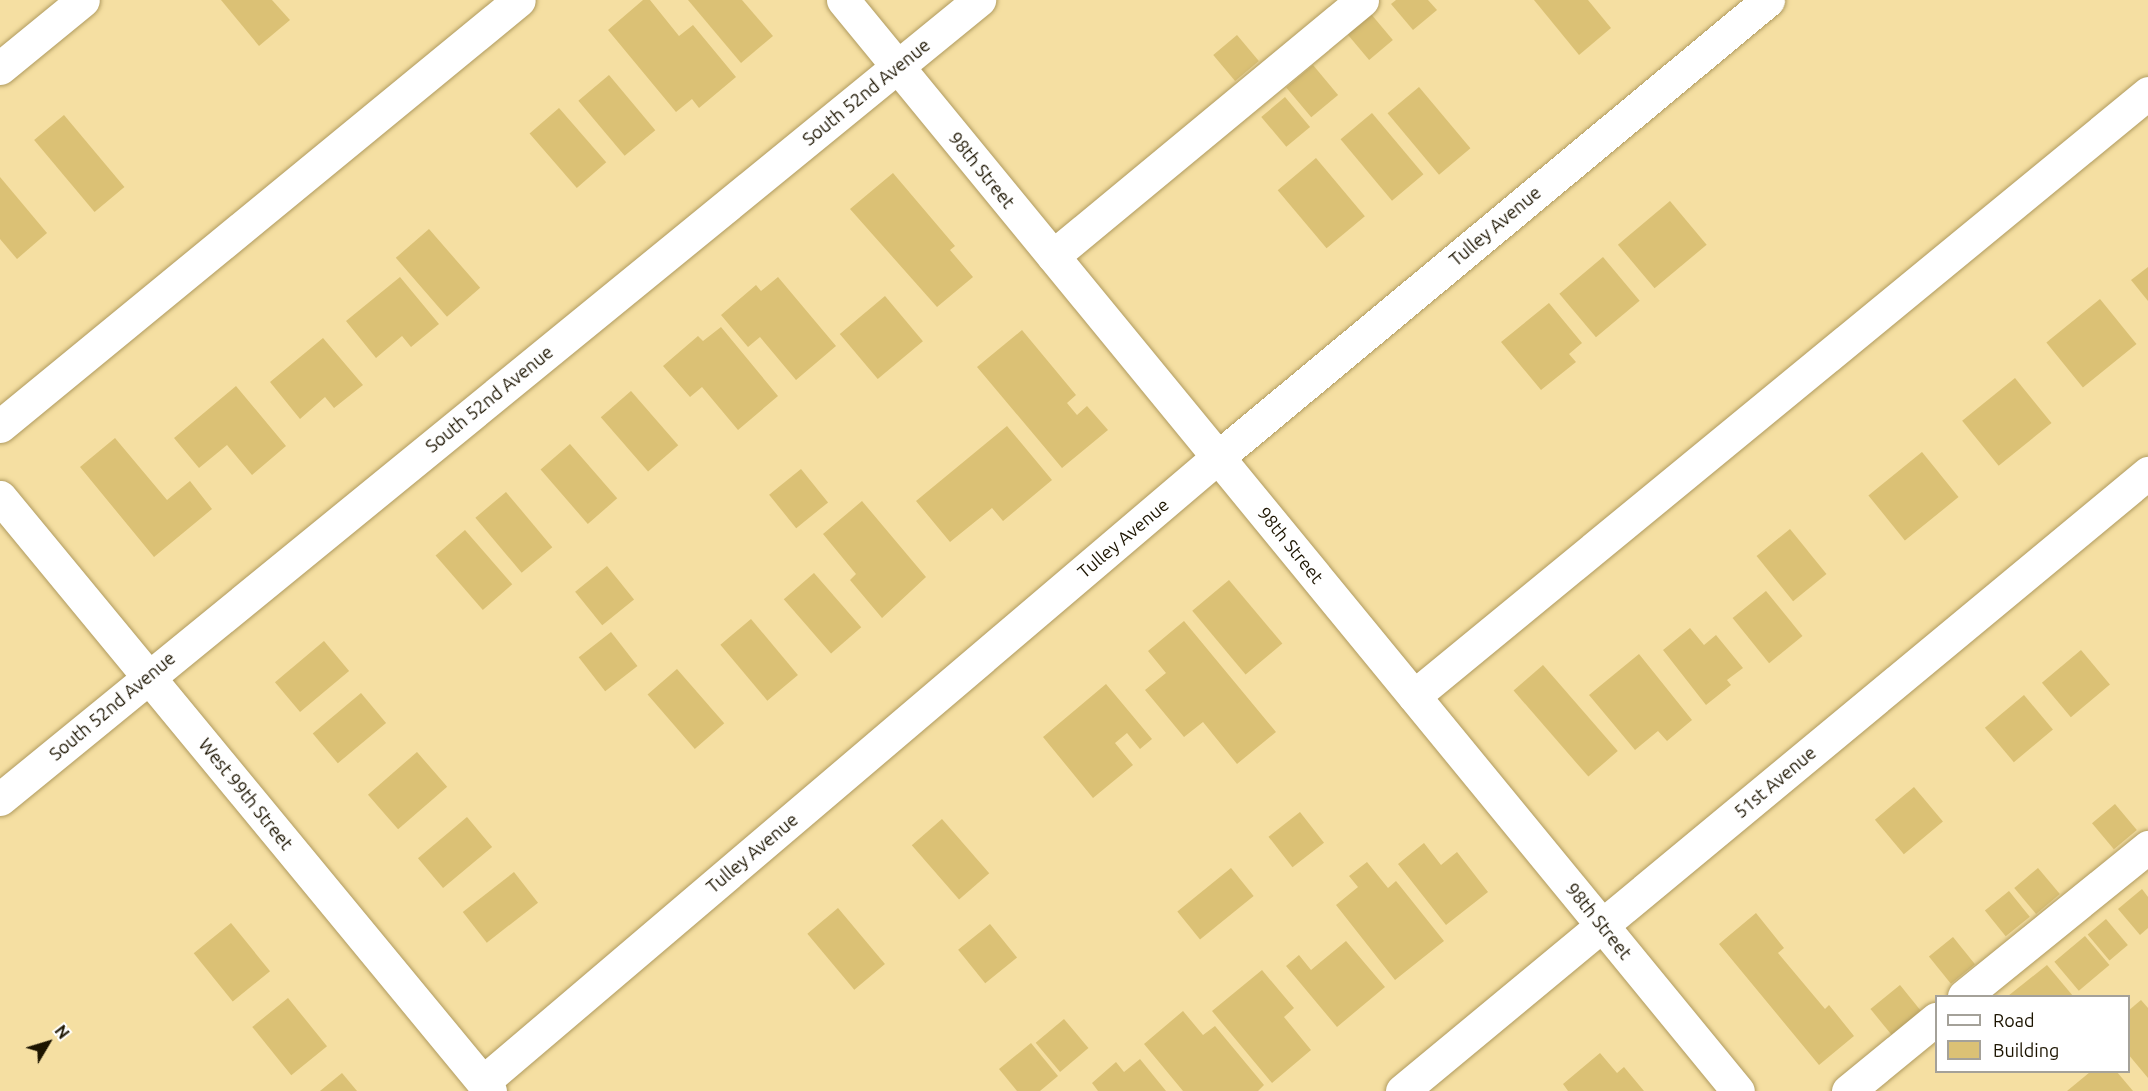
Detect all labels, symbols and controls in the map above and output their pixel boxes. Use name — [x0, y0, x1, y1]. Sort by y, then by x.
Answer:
street label: South 52nd Avenue — [798, 34, 934, 150]
street label: 98th Street — [945, 127, 1019, 213]
street label: Tulley Avenue — [1445, 182, 1545, 270]
street label: South 52nd Avenue — [421, 341, 557, 457]
street label: Tulley Avenue — [1073, 494, 1173, 582]
street label: 98th Street — [1254, 502, 1328, 588]
street label: South 52nd Avenue — [45, 647, 179, 765]
street label: West 99th Street — [194, 734, 298, 854]
street label: 51st Avenue — [1730, 742, 1820, 822]
street label: Tulley Avenue — [702, 809, 802, 897]
street label: 98th Street — [1562, 878, 1636, 964]
legend — [1935, 995, 2130, 1073]
text: Road — [1993, 1010, 2035, 1030]
north arrow — [18, 1013, 78, 1073]
text: N — [51, 1022, 73, 1042]
text: Building — [1993, 1040, 2059, 1060]

